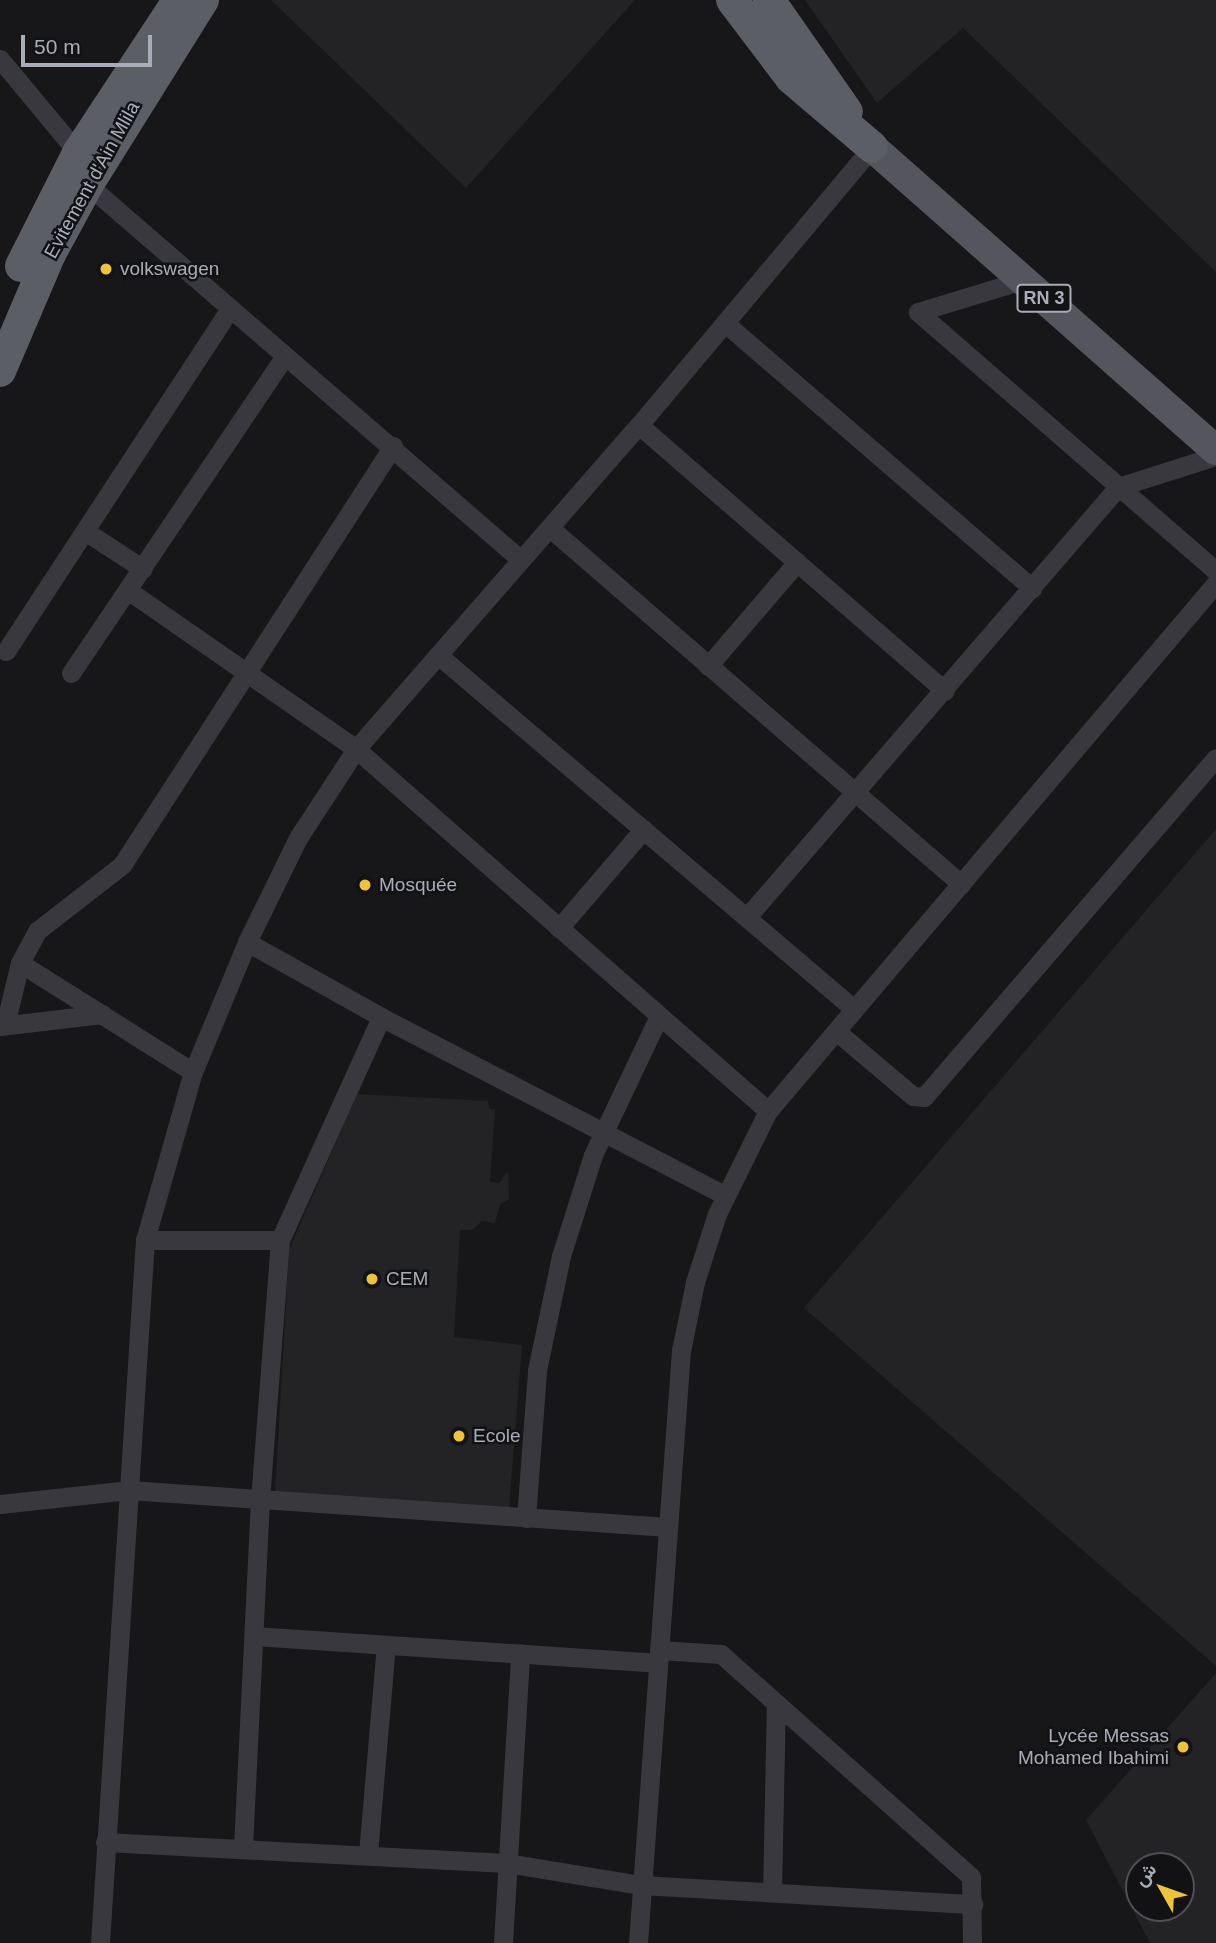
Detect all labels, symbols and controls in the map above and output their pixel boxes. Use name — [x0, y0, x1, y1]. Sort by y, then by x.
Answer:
scale bar — [24, 21, 156, 65]
text: 50 m — [34, 35, 81, 58]
street label: Evitement d'Ain Mlila — [39, 98, 145, 262]
place label: volkswagen — [120, 258, 219, 280]
marker: volkswagen — [98, 261, 114, 277]
road number: RN 3 — [1016, 284, 1072, 312]
place label: Mosquée — [379, 874, 457, 896]
marker: Mosquée — [357, 877, 373, 893]
place label: CEM — [386, 1268, 428, 1290]
marker: CEM — [364, 1271, 380, 1287]
place label: Ecole — [473, 1425, 521, 1447]
marker: Ecole — [451, 1428, 467, 1444]
place label: Lycée Messas Mohamed Ibahimi — [1018, 1725, 1169, 1769]
marker: Lycée Messas Mohamed Ibahimi — [1175, 1739, 1191, 1755]
north arrow — [1125, 1852, 1195, 1922]
text: ش — [1130, 1859, 1160, 1890]

